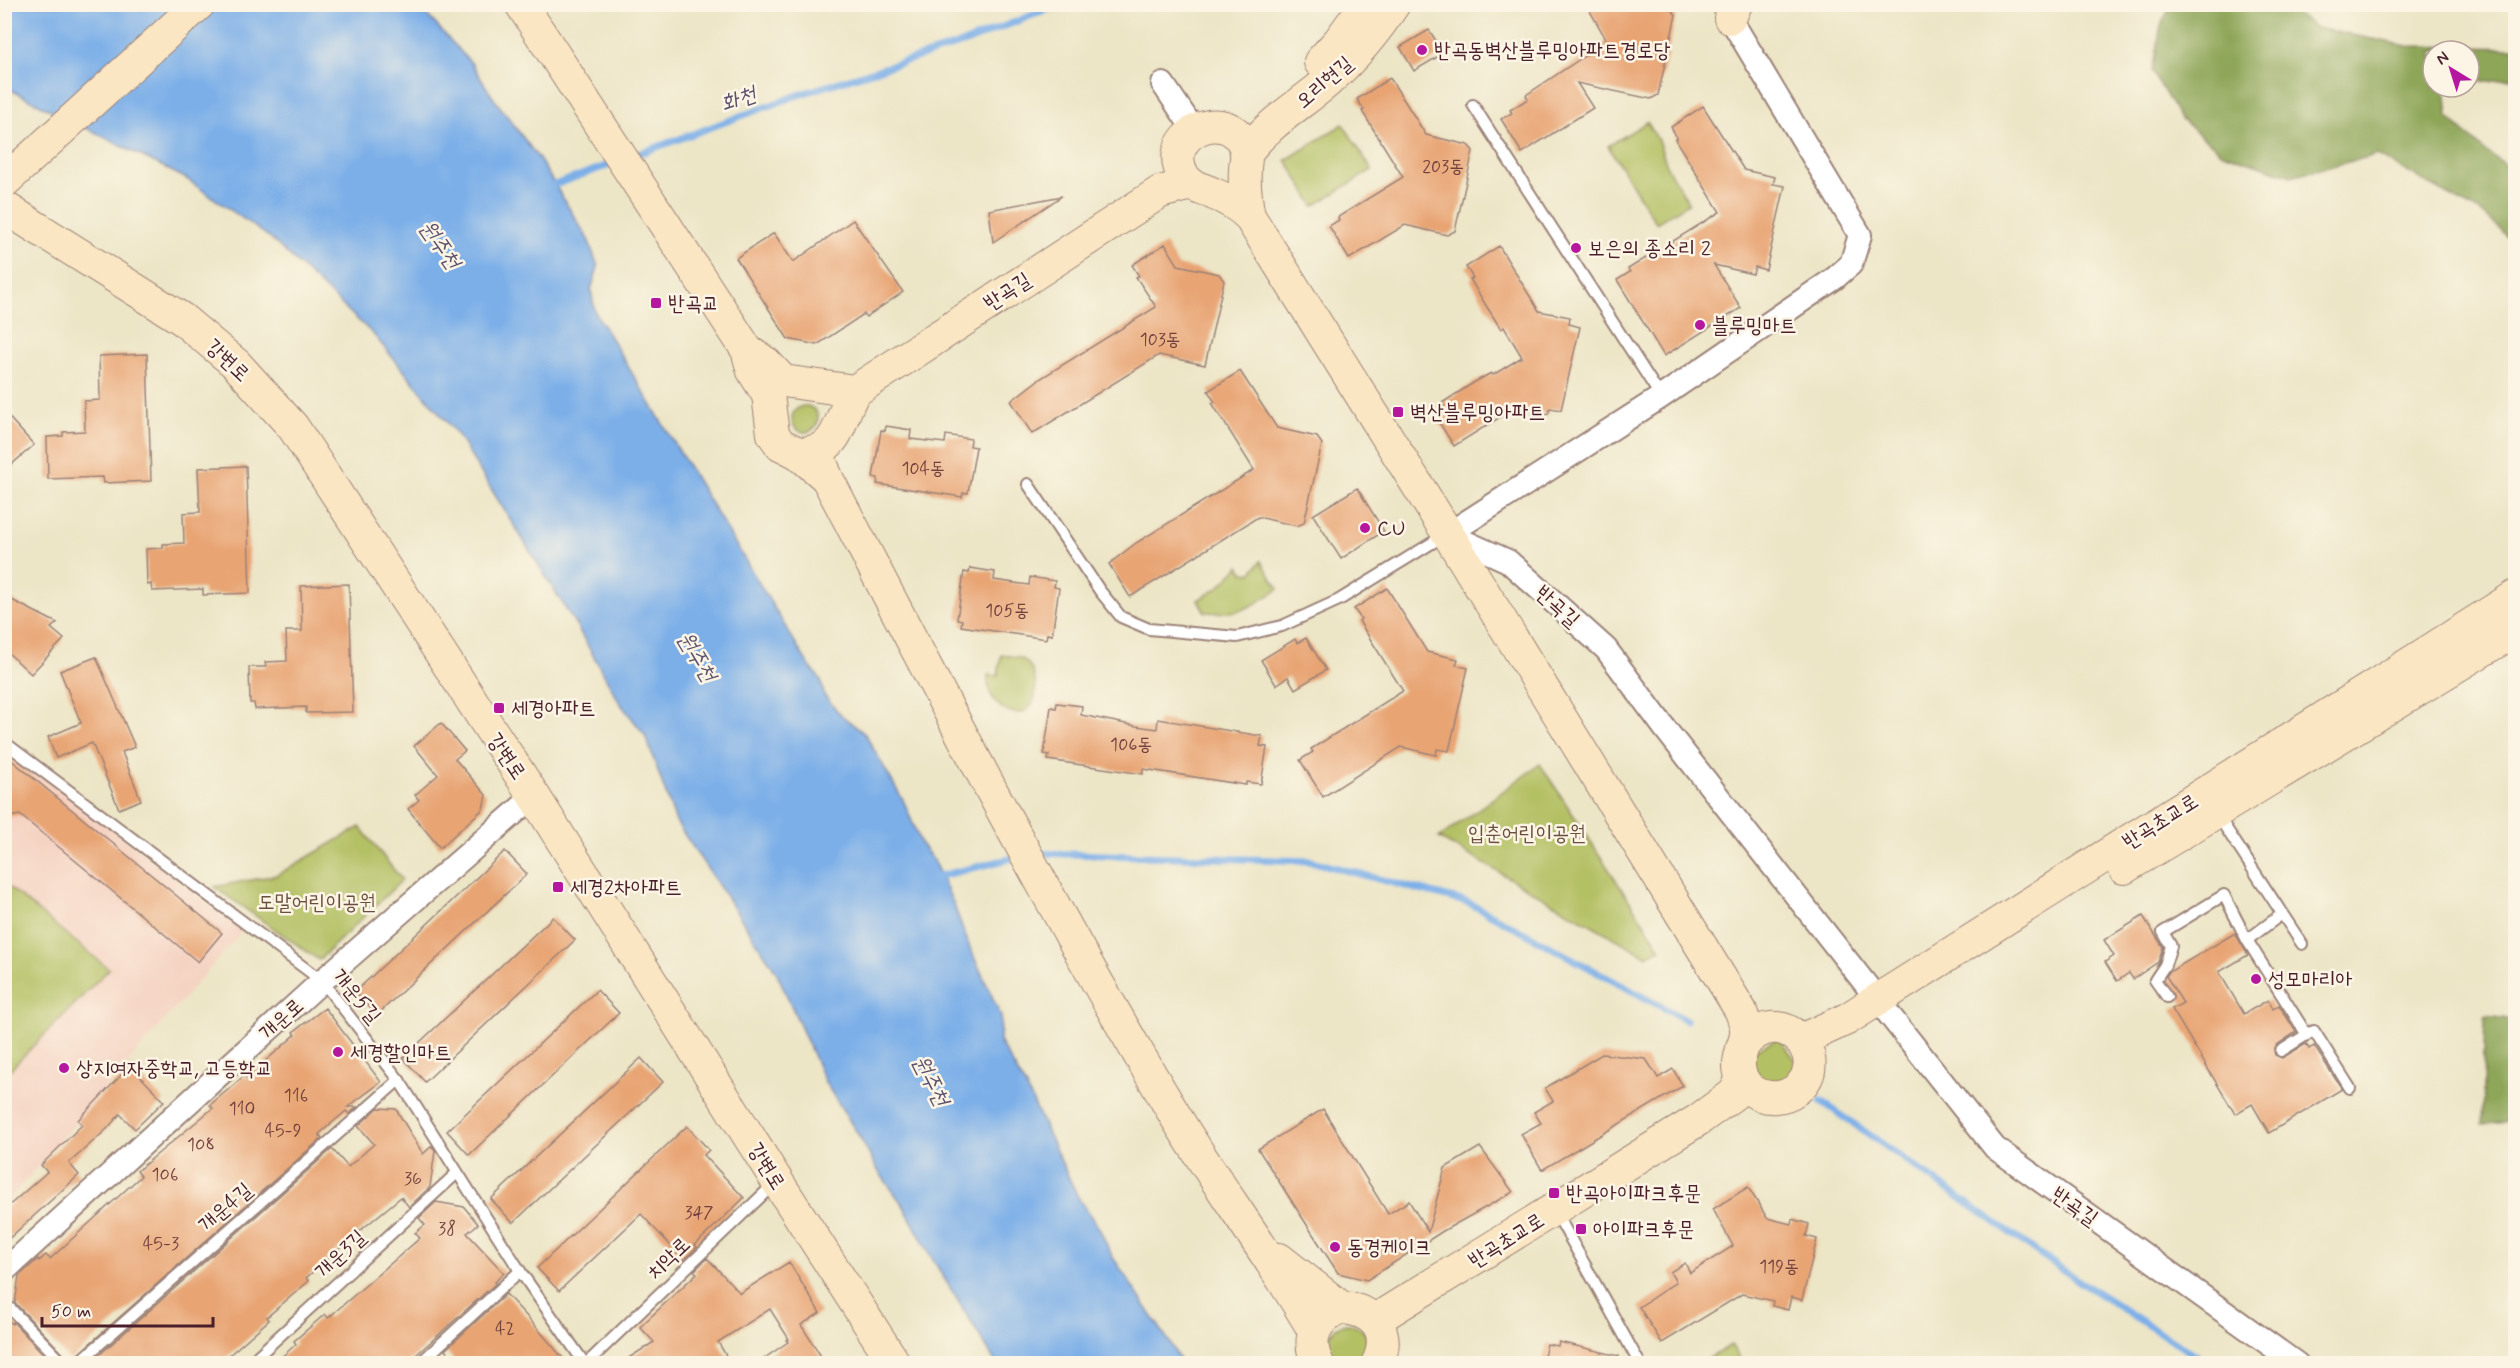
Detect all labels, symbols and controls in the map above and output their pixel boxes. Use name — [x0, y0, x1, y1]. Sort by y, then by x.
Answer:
place label: 반곡동벽산블루밍아파트경로당 — [1434, 37, 1671, 65]
north arrow — [2421, 39, 2481, 99]
marker: 반곡동벽산블루밍아파트경로당 — [1415, 43, 1429, 57]
text: N — [2432, 47, 2453, 70]
street label: 오리현길 — [1290, 50, 1359, 115]
water label: 화천 — [717, 80, 762, 119]
house number: 203동 — [1422, 155, 1464, 179]
water label: 원주천 — [413, 215, 467, 277]
place label: 보은의 종소리 2 — [1588, 235, 1711, 263]
marker: 보은의 종소리 2 — [1569, 241, 1583, 255]
street label: 반곡길 — [979, 266, 1037, 317]
place label: 반곡교 — [668, 290, 719, 318]
marker: 반곡교 — [649, 296, 663, 310]
place label: 블루밍마트 — [1712, 312, 1797, 340]
marker: 블루밍마트 — [1693, 318, 1707, 332]
house number: 103동 — [1140, 328, 1180, 352]
street label: 강변로 — [199, 333, 255, 388]
place label: 벽산블루밍아파트 — [1410, 399, 1545, 427]
marker: 벽산블루밍아파트 — [1391, 405, 1405, 419]
house number: 104동 — [901, 457, 945, 481]
place label: CU — [1377, 515, 1406, 543]
marker: CU — [1358, 521, 1372, 535]
street label: 반곡길 — [1529, 579, 1586, 634]
house number: 105동 — [985, 599, 1029, 623]
water label: 원주천 — [671, 627, 723, 689]
place label: 세경아파트 — [511, 695, 596, 723]
marker: 세경아파트 — [492, 701, 506, 715]
street label: 강변로 — [480, 728, 532, 785]
house number: 106동 — [1110, 733, 1152, 757]
street label: 반곡초교로 — [2117, 788, 2204, 856]
park label: 입춘어린이공원 — [1468, 820, 1586, 848]
place label: 세경2차아파트 — [570, 874, 682, 902]
marker: 세경2차아파트 — [551, 880, 565, 894]
park label: 도말어린이공원 — [258, 889, 376, 917]
street label: 개운5길 — [325, 963, 387, 1030]
place label: 성모마리아 — [2268, 966, 2353, 994]
marker: 성모마리아 — [2249, 972, 2263, 986]
street label: 개운로 — [253, 992, 310, 1047]
place label: 세경할인마트 — [350, 1039, 451, 1067]
marker: 세경할인마트 — [331, 1045, 345, 1059]
water label: 원주천 — [906, 1051, 956, 1113]
place label: 상지여자중학교, 고등학교 — [76, 1055, 272, 1083]
marker: 상지여자중학교, 고등학교 — [57, 1061, 71, 1075]
house number: 116 — [284, 1084, 308, 1108]
house number: 110 — [229, 1097, 255, 1121]
house number: 45-9 — [265, 1119, 302, 1143]
house number: 108 — [187, 1133, 215, 1157]
street label: 강변로 — [741, 1138, 791, 1195]
house number: 106 — [152, 1163, 178, 1187]
house number: 36 — [404, 1167, 422, 1191]
street label: 개운4길 — [193, 1176, 259, 1239]
place label: 반곡아이파크후문 — [1566, 1180, 1701, 1208]
street label: 반곡길 — [2046, 1181, 2103, 1233]
marker: 반곡아이파크후문 — [1547, 1186, 1561, 1200]
house number: 347 — [684, 1201, 714, 1225]
street label: 반곡초교로 — [1463, 1207, 1550, 1275]
place label: 아이파크후문 — [1593, 1216, 1694, 1244]
house number: 38 — [438, 1217, 456, 1241]
marker: 아이파크후문 — [1574, 1222, 1588, 1236]
street label: 개운3길 — [309, 1224, 372, 1285]
street label: 치악로 — [641, 1231, 697, 1286]
house number: 45-3 — [143, 1232, 179, 1256]
place label: 동경케이크 — [1347, 1234, 1432, 1262]
marker: 동경케이크 — [1328, 1240, 1342, 1254]
house number: 119동 — [1759, 1255, 1799, 1279]
scale bar — [42, 1290, 213, 1328]
text: 50 m — [51, 1300, 91, 1324]
house number: 42 — [495, 1317, 515, 1341]

